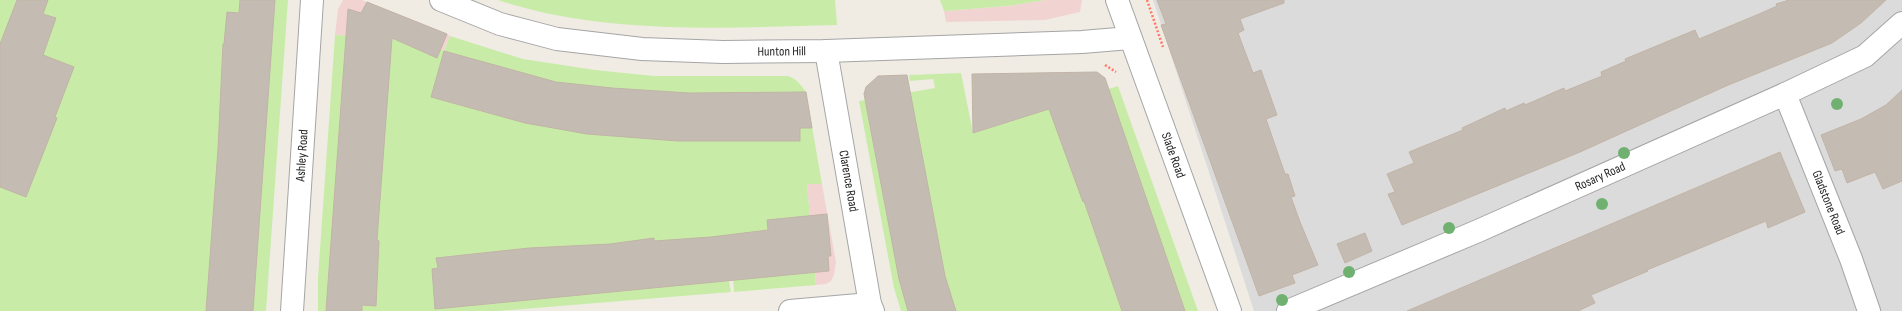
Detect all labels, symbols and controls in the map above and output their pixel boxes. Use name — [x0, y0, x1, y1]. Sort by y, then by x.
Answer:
street label: Hunton Hill — [757, 43, 806, 60]
street label: Ashley Road — [292, 129, 312, 183]
street label: Slade Road — [1158, 130, 1189, 180]
street label: Clarence Road — [835, 149, 862, 213]
street label: Rosary Road — [1573, 158, 1628, 195]
street label: Gladstone Road — [1808, 168, 1848, 237]

